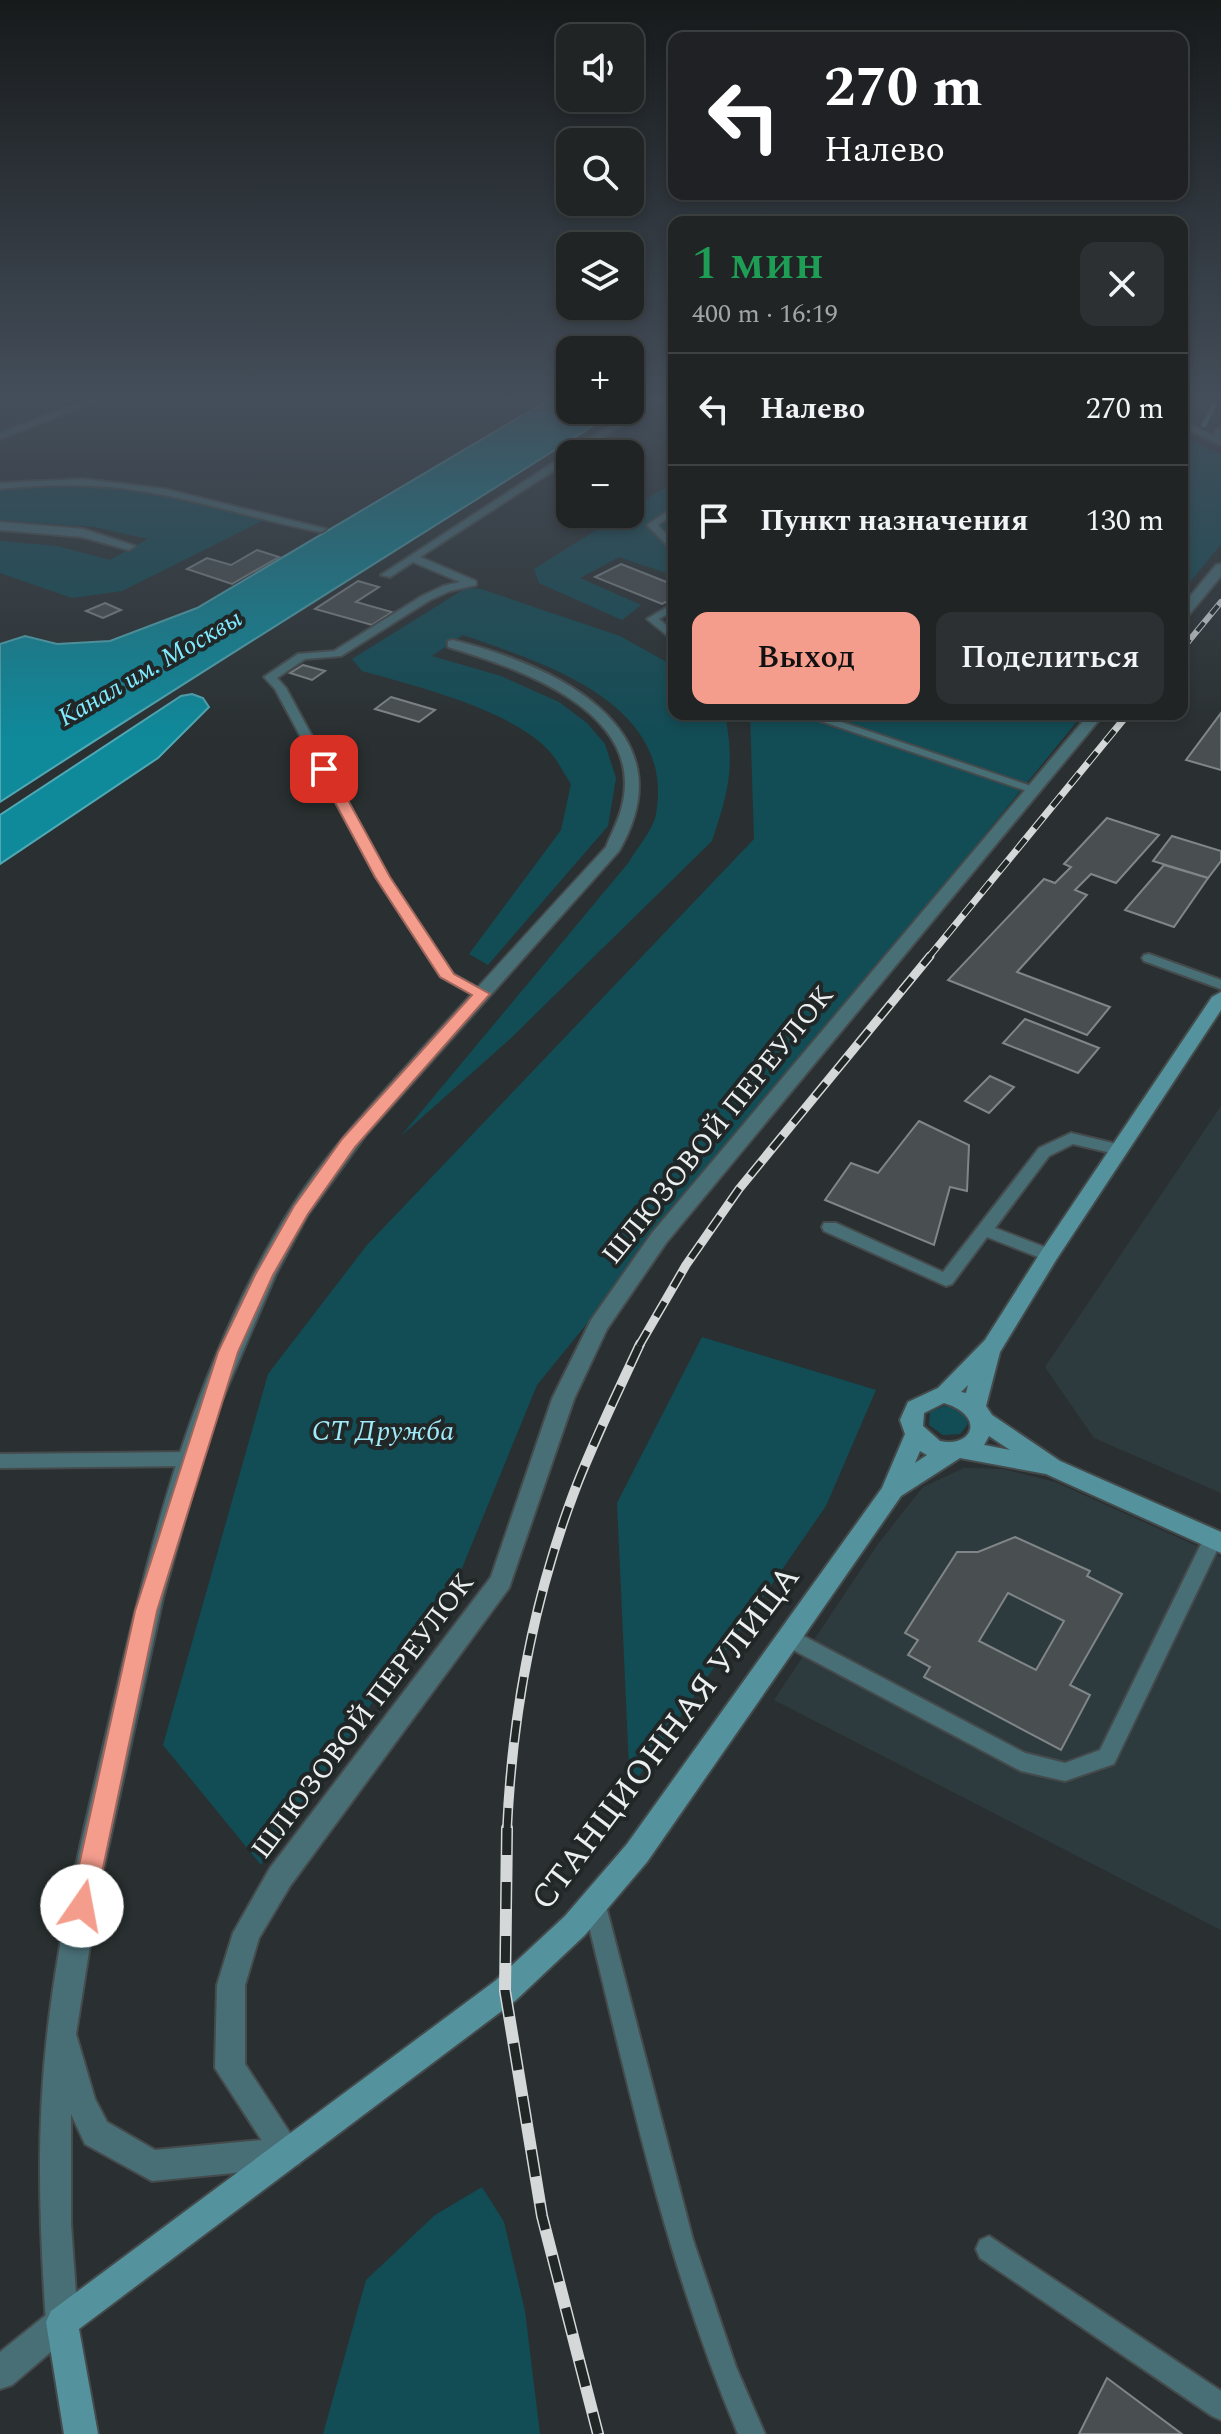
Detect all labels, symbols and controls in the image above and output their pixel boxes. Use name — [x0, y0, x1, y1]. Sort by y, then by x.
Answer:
map controls — [556, 24, 644, 528]
button: sound — [556, 24, 644, 112]
text: 270 m — [824, 46, 983, 131]
icon: left — [692, 64, 796, 168]
text: Налево — [824, 123, 945, 178]
button: search — [556, 128, 644, 216]
text: 1 мин — [692, 227, 824, 300]
button: layers — [556, 232, 644, 320]
button: close — [1080, 242, 1164, 326]
text: 400 m · 16:19 — [692, 294, 838, 334]
button: + — [556, 336, 644, 424]
text: Налево — [760, 386, 865, 432]
text: 270 m — [1086, 386, 1164, 432]
icon: left — [692, 387, 736, 431]
button: − — [556, 440, 644, 528]
text: Пункт назначения — [760, 498, 1028, 544]
text: 130 m — [1086, 498, 1164, 544]
icon: arrive — [692, 499, 736, 543]
water label: Канал им. Москвы — [50, 599, 250, 737]
button: Выход — [692, 612, 920, 704]
button: Поделиться — [936, 612, 1164, 704]
pin — [290, 735, 358, 803]
icon: arrive — [302, 747, 346, 791]
street label: ШЛЮЗОВОЙ ПЕРЕУЛОК — [592, 976, 844, 1274]
park label: СТ Дружба — [312, 1410, 454, 1453]
street label: СТАНЦИОННАЯ УЛИЦА — [519, 1554, 813, 1922]
street label: ШЛЮЗОВОЙ ПЕРЕУЛОК — [241, 1564, 485, 1868]
position arrow — [40, 1864, 124, 1948]

